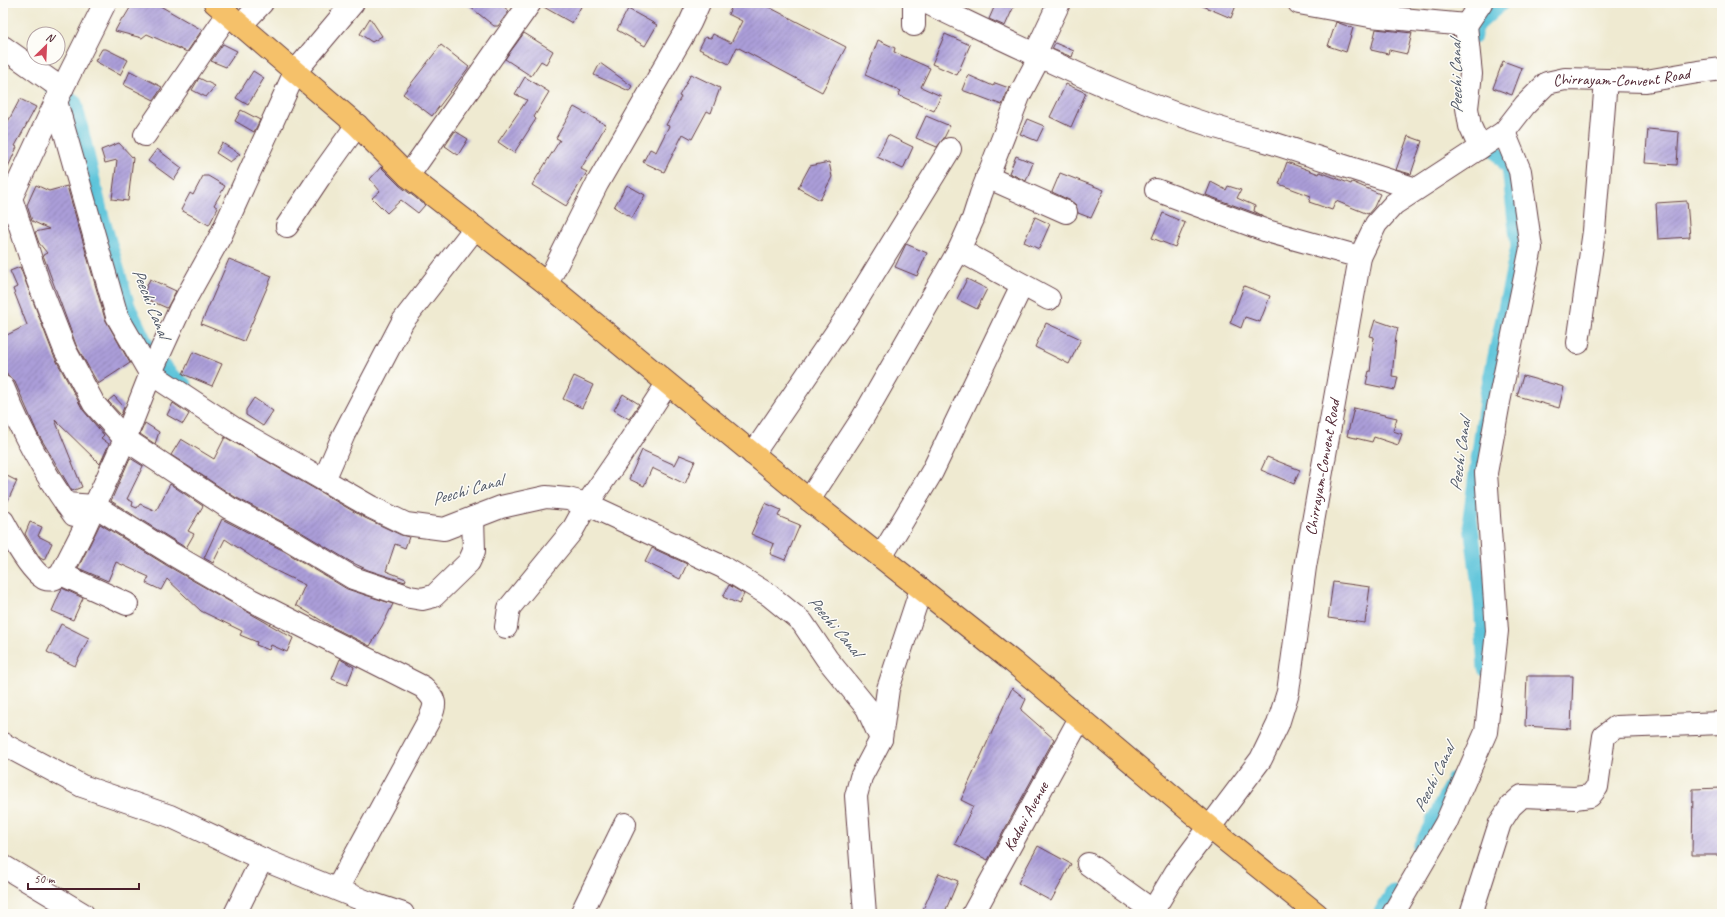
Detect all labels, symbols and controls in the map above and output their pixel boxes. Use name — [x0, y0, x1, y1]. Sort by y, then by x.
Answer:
north arrow — [26, 26, 66, 66]
text: N — [44, 29, 58, 46]
water label: Peechi Canal — [1445, 34, 1467, 113]
street label: Chirrayam-Convent Road — [1551, 63, 1694, 91]
water label: Peechi Canal — [128, 265, 177, 346]
street label: Chirrayam-Convent Road — [1301, 395, 1345, 537]
water label: Peechi Canal — [1445, 412, 1476, 492]
water label: Peechi Canal — [429, 468, 511, 510]
water label: Peechi Canal — [804, 592, 870, 665]
water label: Peechi Canal — [1409, 735, 1462, 815]
street label: Kadavi Avenue — [999, 777, 1054, 855]
scale bar — [28, 865, 139, 891]
text: 50 m — [34, 871, 56, 887]

